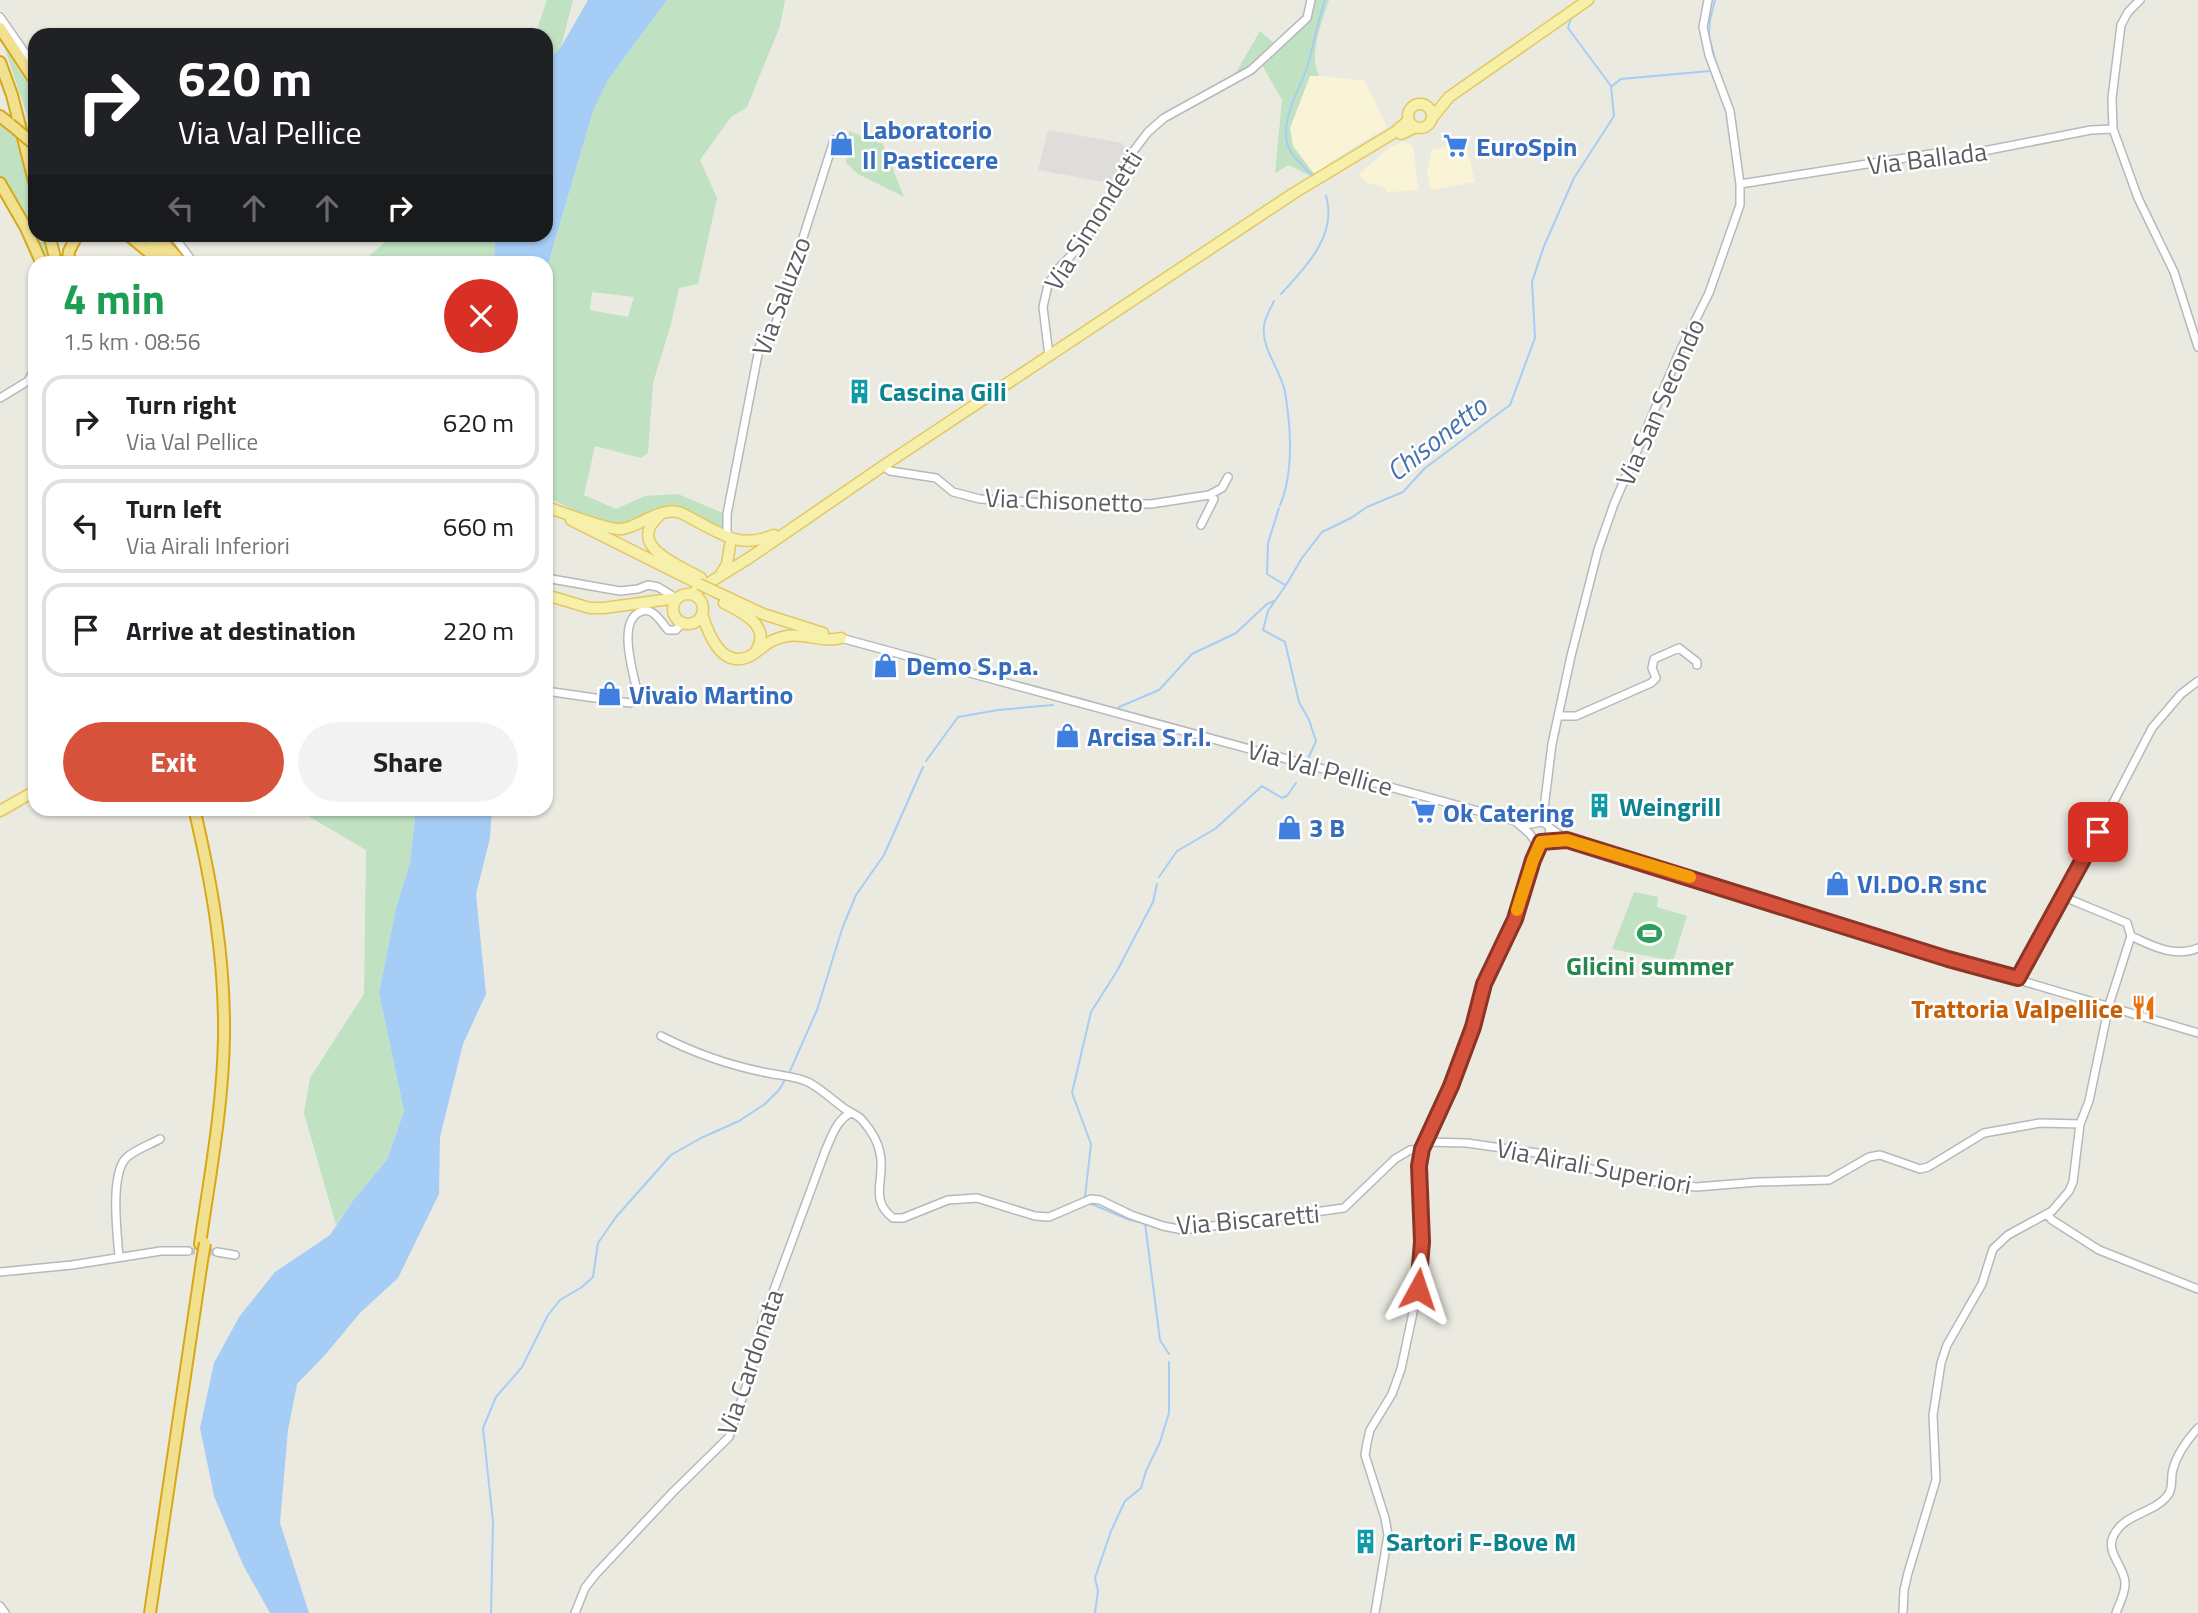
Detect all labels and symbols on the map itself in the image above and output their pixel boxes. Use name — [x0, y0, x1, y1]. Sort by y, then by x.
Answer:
place label: Laboratorio Il Pasticcere — [862, 110, 998, 179]
place label: EuroSpin — [1476, 127, 1577, 166]
shop icon: Laboratorio Il Pasticcere — [828, 130, 856, 158]
street label: Via Ballada — [1865, 131, 1989, 185]
supermarket icon: EuroSpin — [1442, 132, 1470, 160]
street label: Via Simondetti — [1034, 142, 1152, 298]
street label: Via Saluzzo — [742, 231, 820, 361]
street label: Via San Secondo — [1606, 312, 1714, 492]
place label: Cascina Gili — [879, 372, 1007, 411]
building icon: Cascina Gili — [845, 377, 873, 405]
water label: Chisonetto — [1376, 384, 1497, 491]
street label: Via Chisonetto — [984, 478, 1144, 522]
place label: Demo S.p.a. — [906, 646, 1039, 685]
shop icon: Demo S.p.a. — [872, 651, 900, 679]
place label: Vivaio Martino — [629, 675, 793, 714]
shop icon: Vivaio Martino — [595, 680, 623, 708]
place label: Arcisa S.r.l. — [1087, 717, 1211, 756]
shop icon: Arcisa S.r.l. — [1053, 722, 1081, 750]
street label: Via Val Pellice — [1243, 730, 1397, 806]
place label: Weingrill — [1619, 787, 1721, 826]
building icon: Weingrill — [1585, 792, 1613, 820]
place label: Ok Catering — [1443, 793, 1574, 832]
supermarket icon: Ok Catering — [1409, 798, 1437, 826]
pin — [2068, 802, 2128, 862]
place label: 3 B — [1309, 808, 1345, 847]
shop icon: 3 B — [1275, 813, 1303, 841]
place label: VI.DO.R snc — [1857, 864, 1987, 903]
shop icon: VI.DO.R snc — [1823, 869, 1851, 897]
sports icon: Glicini summer — [1636, 919, 1664, 947]
place label: Glicini summer — [1566, 946, 1734, 985]
place label: Trattoria Valpellice — [1911, 989, 2123, 1028]
restaurant icon: Trattoria Valpellice — [2129, 994, 2157, 1022]
street label: Via Airali Superiori — [1493, 1128, 1695, 1204]
street label: Via Biscaretti — [1175, 1193, 1321, 1245]
position arrow — [1381, 1252, 1455, 1326]
street label: Via Cardonata — [707, 1284, 793, 1440]
place label: Sartori F-Bove M — [1386, 1522, 1576, 1561]
building icon: Sartori F-Bove M — [1352, 1527, 1380, 1555]

